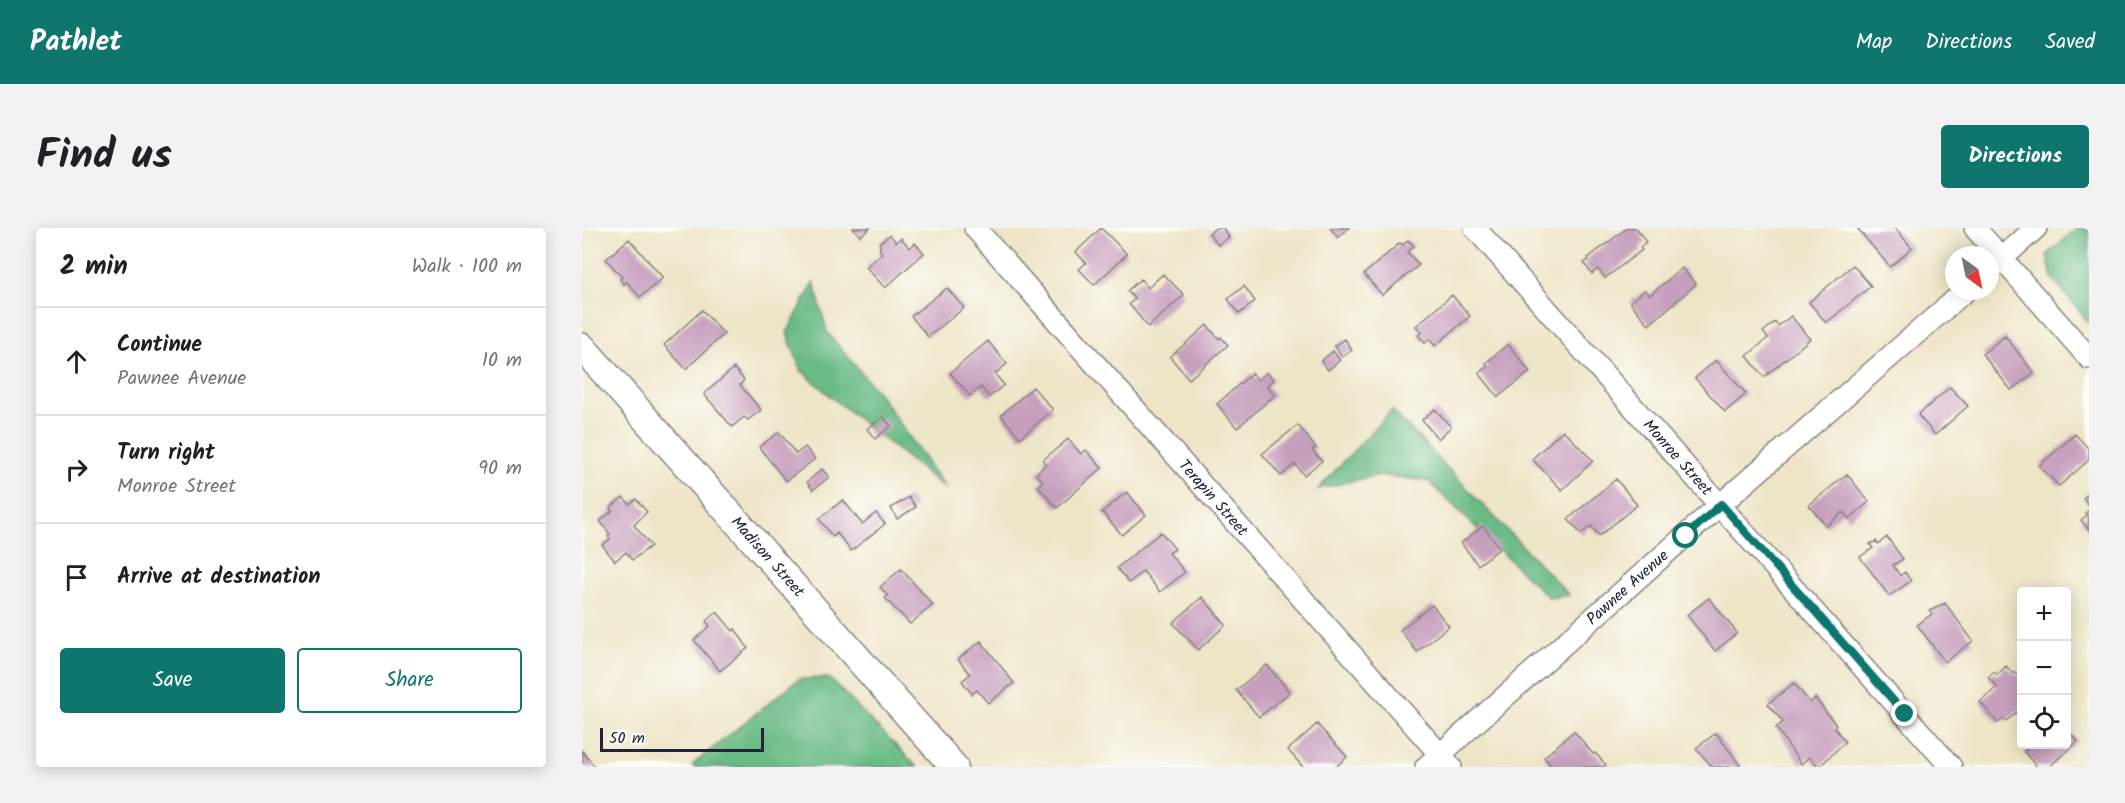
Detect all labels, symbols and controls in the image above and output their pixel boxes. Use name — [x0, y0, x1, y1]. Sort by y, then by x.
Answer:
text: Pathlet — [30, 20, 122, 65]
text: Map — [1856, 26, 1892, 59]
text: Directions — [1925, 26, 2012, 59]
text: Saved — [2045, 26, 2095, 59]
text: Find us — [36, 123, 172, 190]
button: Directions — [1941, 125, 2089, 188]
text: 2 min — [60, 246, 128, 288]
north arrow — [1945, 246, 1999, 300]
text: Walk · 100 m — [412, 251, 522, 283]
text: Continue — [117, 328, 202, 363]
icon: ahead — [60, 345, 93, 378]
text: 10 m — [482, 345, 522, 377]
text: Pawnee Avenue — [117, 363, 246, 395]
street label: Monroe Street — [1637, 413, 1719, 502]
text: Turn right — [117, 436, 215, 471]
icon: right — [60, 453, 93, 486]
text: 90 m — [478, 453, 522, 485]
street label: Terapin Street — [1172, 454, 1255, 543]
text: Monroe Street — [117, 471, 236, 503]
street label: Madison Street — [725, 510, 811, 604]
route start — [1672, 522, 1698, 548]
street label: Pawnee Avenue — [1581, 544, 1674, 631]
text: Arrive at destination — [117, 560, 320, 595]
icon: arrive — [60, 561, 93, 594]
map controls — [2017, 587, 2071, 749]
button: + — [2017, 587, 2071, 641]
button: − — [2017, 641, 2071, 695]
button: Save — [60, 648, 285, 713]
button: Share — [297, 648, 522, 713]
button: locate — [2017, 695, 2071, 749]
route end — [1891, 700, 1917, 726]
scale bar — [600, 725, 764, 752]
text: 50 m — [609, 726, 645, 751]

